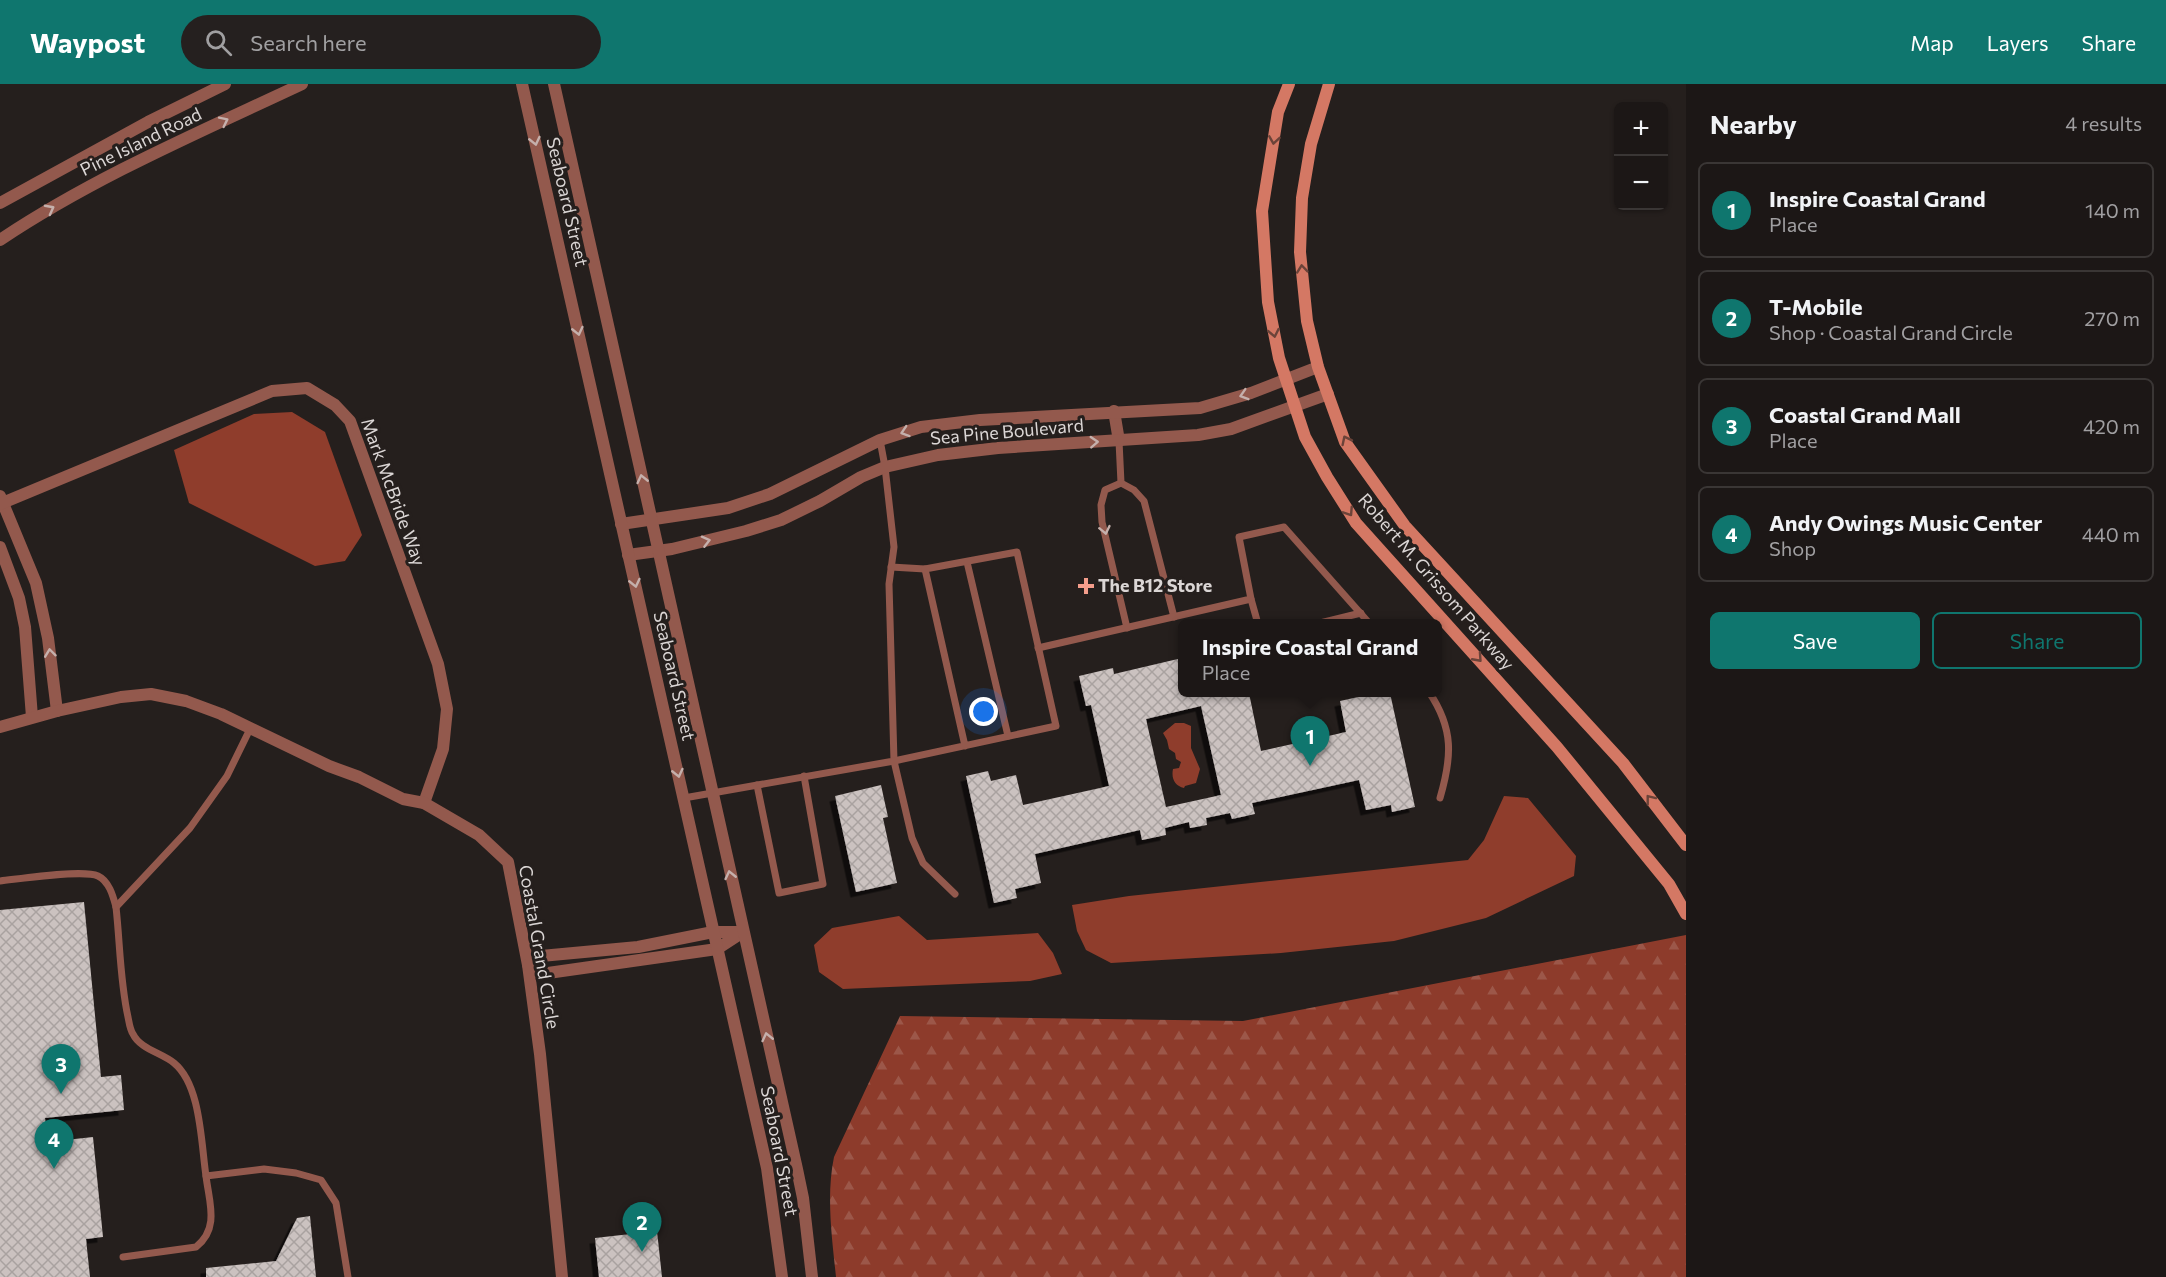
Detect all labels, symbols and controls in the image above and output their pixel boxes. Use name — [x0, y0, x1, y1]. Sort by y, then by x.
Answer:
search box — [181, 15, 601, 69]
text: Waypost — [30, 25, 145, 59]
icon: search — [202, 26, 235, 59]
text: Search here — [250, 29, 367, 56]
text: Map — [1910, 30, 1954, 55]
text: Layers — [1987, 30, 2049, 55]
text: Share — [2082, 30, 2136, 55]
street label: Pine Island Road — [76, 102, 205, 180]
map controls — [1614, 102, 1668, 210]
button: + — [1614, 102, 1668, 156]
text: Nearby — [1710, 108, 1797, 139]
text: 4 results — [2065, 111, 2142, 135]
one-way arrow — [217, 117, 228, 129]
street label: Seaboard Street — [542, 135, 594, 269]
one-way arrow — [1268, 135, 1280, 145]
one-way arrow — [528, 136, 541, 146]
button: − — [1614, 156, 1668, 210]
text: Inspire Coastal Grand — [1769, 185, 1986, 212]
text: 1 — [1727, 198, 1736, 222]
text: 140 m — [2085, 198, 2140, 222]
one-way arrow — [43, 205, 54, 216]
text: Place — [1769, 212, 1818, 236]
one-way arrow — [1296, 264, 1309, 273]
text: T-Mobile — [1769, 293, 1863, 320]
text: 2 — [1726, 306, 1737, 330]
text: 270 m — [2084, 306, 2140, 330]
text: Shop · Coastal Grand Circle — [1769, 320, 2013, 344]
one-way arrow — [571, 326, 584, 336]
one-way arrow — [1267, 328, 1280, 338]
one-way arrow — [1239, 388, 1250, 400]
text: Coastal Grand Mall — [1769, 401, 1961, 428]
street label: Sea Pine Boulevard — [929, 413, 1085, 449]
text: 3 — [1726, 414, 1737, 438]
text: 420 m — [2083, 414, 2140, 438]
street label: Mark McBride Way — [357, 415, 431, 569]
one-way arrow — [900, 425, 911, 437]
text: Place — [1769, 428, 1818, 452]
one-way arrow — [1341, 435, 1353, 446]
one-way arrow — [1089, 436, 1098, 449]
one-way arrow — [637, 474, 650, 484]
street label: Robert M. Grissom Parkway — [1354, 488, 1520, 674]
one-way arrow — [1342, 505, 1353, 516]
text: Andy Owings Music Center — [1769, 509, 2042, 536]
text: 4 — [1725, 522, 1738, 546]
text: 440 m — [2082, 522, 2140, 546]
one-way arrow — [1097, 525, 1110, 535]
one-way arrow — [701, 535, 711, 548]
text: Shop — [1769, 536, 1816, 560]
place label: The B12 Store — [1098, 574, 1212, 596]
one-way arrow — [627, 578, 640, 588]
marker: The B12 Store — [1079, 579, 1093, 593]
street label: Seaboard Street — [649, 609, 701, 743]
button: Save — [1710, 612, 1920, 669]
button: Share — [1932, 612, 2142, 669]
popup — [1178, 619, 1442, 697]
text: Inspire Coastal Grand — [1202, 633, 1418, 660]
one-way arrow — [44, 648, 57, 657]
one-way arrow — [1471, 651, 1482, 662]
text: Place — [1202, 660, 1250, 684]
your location — [969, 697, 998, 726]
pin: 1 — [1290, 716, 1330, 766]
one-way arrow — [671, 768, 684, 778]
one-way arrow — [1647, 795, 1658, 806]
street label: Coastal Grand Circle — [515, 863, 565, 1030]
one-way arrow — [725, 870, 738, 880]
one-way arrow — [762, 1032, 775, 1042]
pin: 3 — [42, 1044, 80, 1094]
street label: Seaboard Street — [757, 1084, 803, 1218]
pin: 4 — [34, 1120, 74, 1169]
pin: 2 — [622, 1202, 662, 1252]

